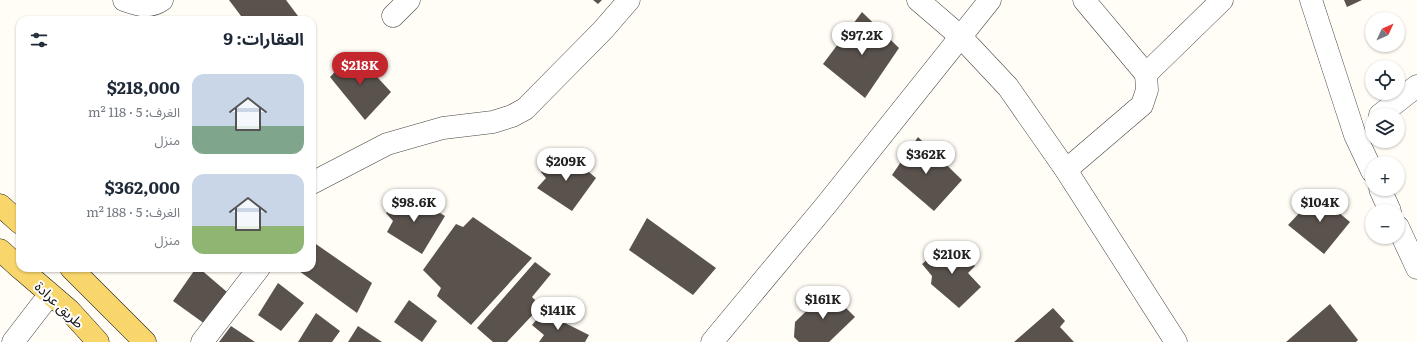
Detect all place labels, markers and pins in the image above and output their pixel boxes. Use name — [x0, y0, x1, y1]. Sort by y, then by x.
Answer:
pin: $97.2K — [829, 22, 895, 56]
pin: $218K — [332, 52, 388, 86]
pin: $362K — [898, 141, 954, 175]
pin: $209K — [538, 148, 594, 182]
pin: $98.6K — [381, 189, 447, 223]
pin: $104K — [1292, 189, 1348, 223]
pin: $210K — [924, 241, 980, 275]
pin: $161K — [795, 286, 851, 320]
pin: $141K — [530, 297, 586, 331]

